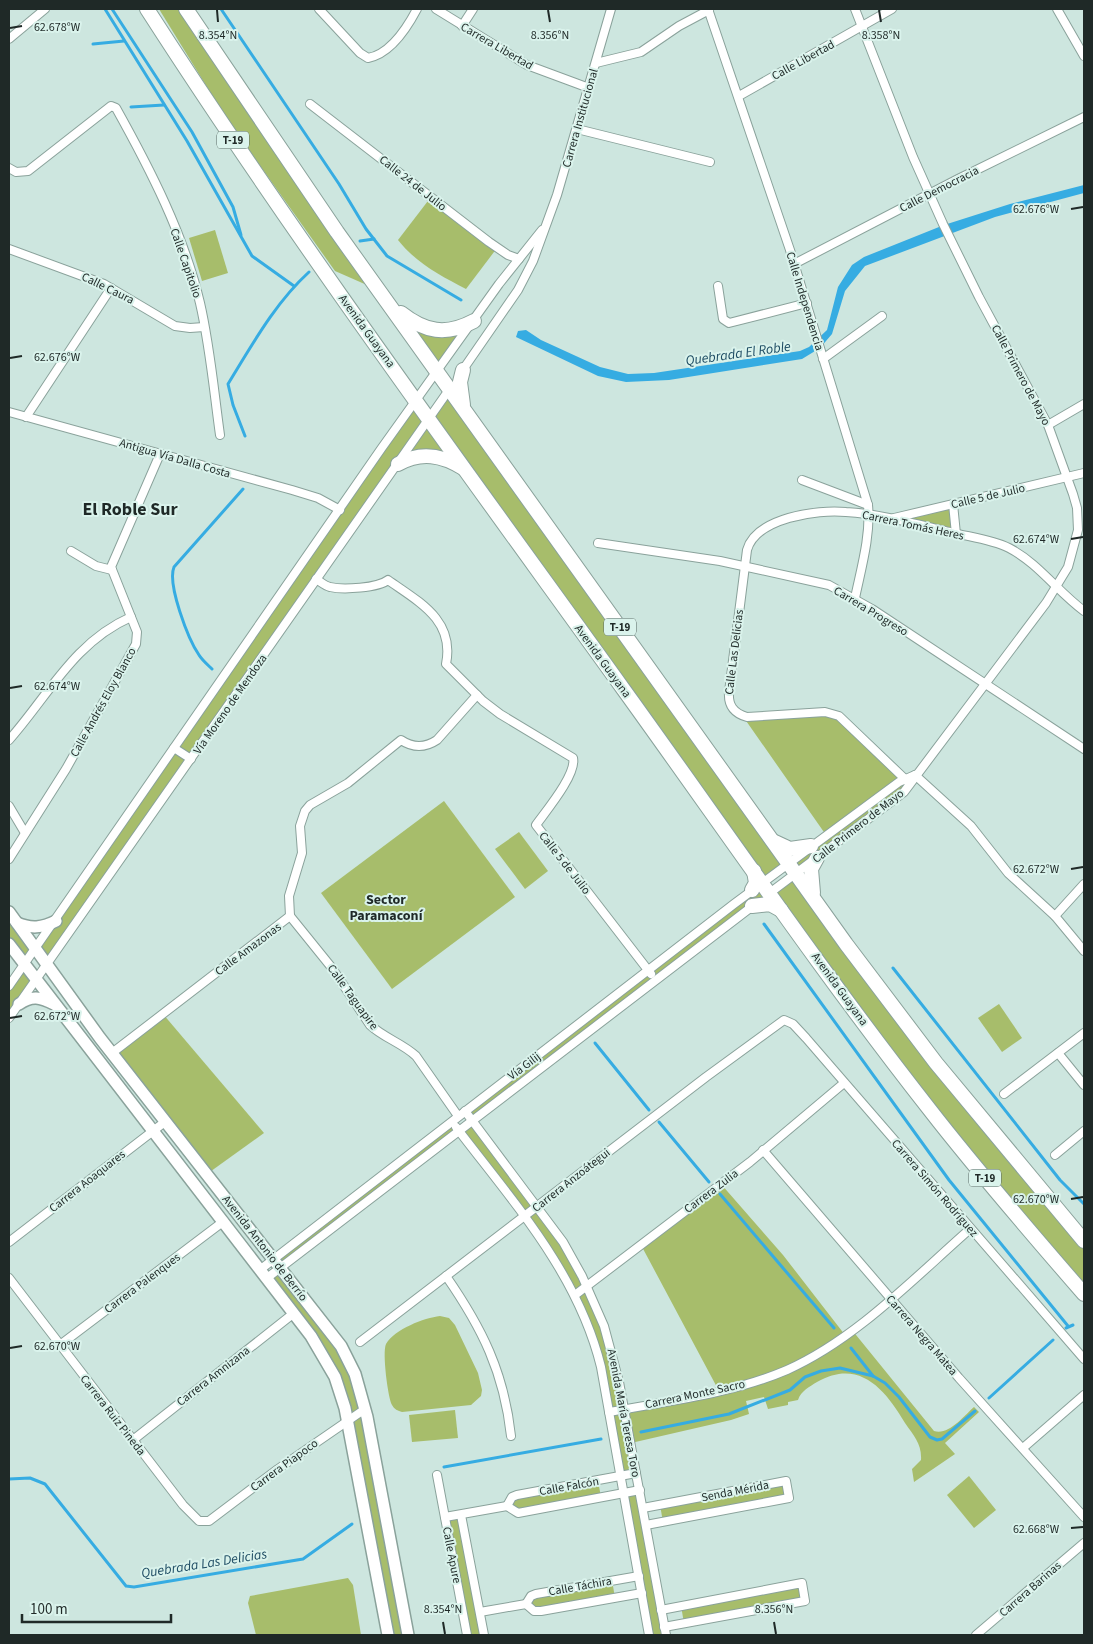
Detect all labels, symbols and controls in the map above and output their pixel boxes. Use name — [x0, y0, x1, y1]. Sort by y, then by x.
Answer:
text: 62.678°W — [34, 19, 81, 36]
street label: Carrera Libertad — [457, 19, 536, 74]
text: 8.354°N — [199, 27, 237, 44]
text: 8.356°N — [531, 27, 569, 44]
text: 8.358°N — [862, 27, 900, 44]
street label: Calle Libertad — [769, 36, 838, 85]
street label: Carrera Institucional — [558, 67, 603, 170]
road number: T-19 — [217, 132, 249, 148]
street label: Calle 24 de Julio — [375, 152, 450, 215]
street label: Calle Democracia — [897, 162, 982, 217]
text: 62.676°W — [1013, 201, 1060, 218]
street label: Calle Capitolio — [166, 226, 205, 300]
street label: Calle Independencia — [781, 250, 828, 353]
street label: Calle Caura — [79, 268, 137, 309]
street label: Avenida Guayana — [334, 291, 399, 371]
street label: Calle Primero de Mayo — [987, 322, 1054, 429]
water label: Quebrada El Roble — [684, 337, 792, 371]
text: 62.676°W — [34, 349, 81, 366]
street label: Antigua Vía Dalla Costa — [117, 434, 232, 482]
street label: Calle 5 de Julio — [949, 480, 1027, 513]
district label: El Roble Sur — [82, 497, 178, 522]
street label: Carrera Tomás Heres — [860, 506, 965, 545]
text: 62.674°W — [1013, 531, 1060, 548]
street label: Carrera Progreso — [830, 582, 911, 640]
street label: Calle Las Delicias — [721, 609, 748, 696]
road number: T-19 — [604, 618, 636, 636]
street label: Avenida Guayana — [570, 621, 635, 701]
street label: Calle Andrés Eloy Blanco — [66, 644, 141, 760]
street label: Vía Moreno de Mendoza — [189, 651, 271, 758]
text: 62.674°W — [34, 678, 81, 695]
street label: Calle Primero de Mayo — [809, 785, 908, 868]
street label: Calle 5 de Julio — [535, 828, 595, 898]
text: 62.672°W — [1013, 861, 1060, 878]
district label: Sector Paramaconí — [350, 890, 424, 926]
street label: Calle Amazonas — [212, 919, 285, 980]
street label: Avenida Guayana — [807, 949, 872, 1029]
street label: Calle Taguapire — [323, 961, 382, 1034]
text: 62.672°W — [34, 1008, 81, 1025]
street label: Vía Gilij — [504, 1048, 544, 1084]
street label: Carrera Simón Rodríguez — [887, 1136, 982, 1241]
street label: Carrera Anzoátegui — [529, 1144, 614, 1216]
street label: Carrera Aoaquares — [46, 1146, 129, 1217]
street label: Carrera Zulia — [681, 1165, 742, 1218]
road number: T-19 — [969, 1170, 1001, 1186]
text: 62.670°W — [1013, 1191, 1060, 1208]
street label: Avenida Antonio de Berrío — [218, 1192, 311, 1305]
street label: Carrera Palenques — [101, 1249, 184, 1318]
street label: Carrera Negra Matea — [882, 1291, 961, 1379]
text: 62.670°W — [34, 1338, 81, 1355]
street label: Carrera Amnizana — [173, 1342, 254, 1410]
street label: Avenida María Teresa Toro — [603, 1347, 644, 1479]
street label: Carrera Ruiz Pineda — [76, 1371, 150, 1459]
street label: Carrera Monte Sacro — [643, 1376, 747, 1413]
street label: Carrera Piapoco — [247, 1435, 322, 1496]
street label: Calle Falcón — [538, 1473, 600, 1500]
street label: Senda Mérida — [700, 1477, 770, 1506]
text: 62.668°W — [1013, 1521, 1060, 1538]
street label: Calle Apure — [438, 1525, 465, 1585]
water label: Quebrada Las Delicias — [140, 1544, 269, 1584]
street label: Carrera Barinas — [996, 1558, 1065, 1621]
street label: Calle Táchira — [547, 1573, 613, 1600]
scale bar — [22, 1592, 171, 1624]
text: 100 m — [30, 1599, 68, 1620]
text: 8.354°N — [424, 1601, 462, 1618]
text: 8.356°N — [755, 1601, 793, 1618]

